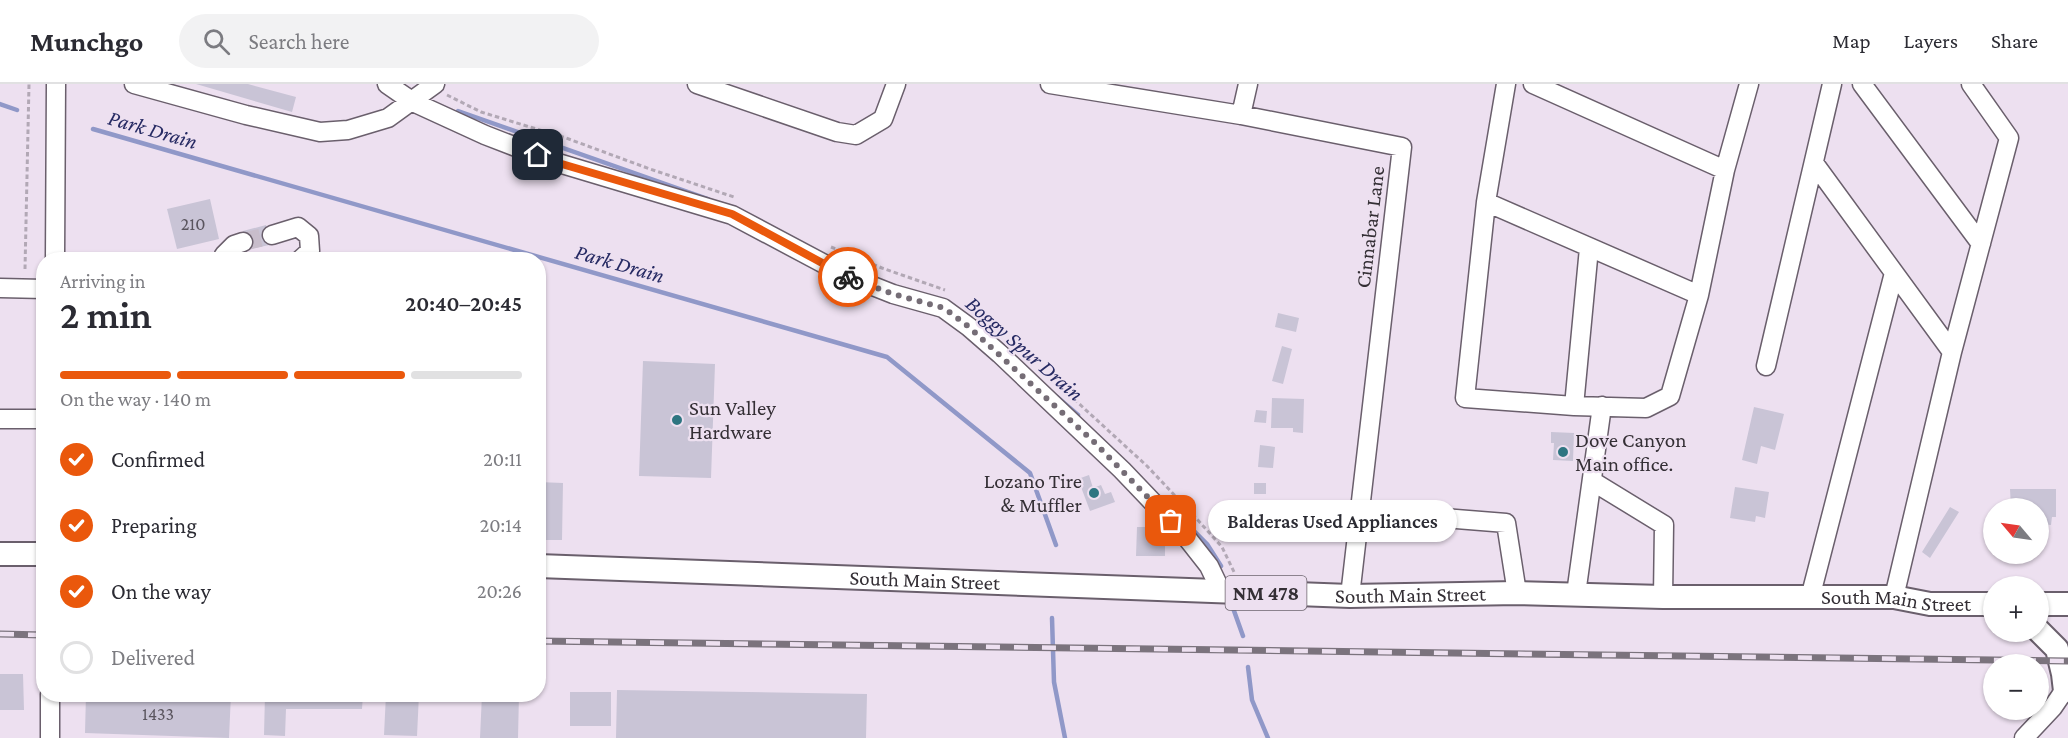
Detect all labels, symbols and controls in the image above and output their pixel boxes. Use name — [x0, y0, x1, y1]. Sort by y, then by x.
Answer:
search box — [179, 14, 599, 68]
icon: search — [200, 25, 233, 58]
text: Munchgo — [30, 26, 143, 57]
text: Search here — [248, 29, 349, 54]
text: Map — [1832, 29, 1871, 53]
text: Layers — [1904, 29, 1958, 53]
text: Share — [1991, 29, 2038, 53]
water label: Park Drain — [105, 105, 200, 154]
pin — [512, 129, 563, 180]
icon: home — [521, 138, 554, 171]
street label: Cinnabar Lane — [1351, 165, 1389, 289]
house number: 210 — [181, 214, 205, 234]
water label: Park Drain — [572, 239, 667, 288]
courier — [818, 247, 878, 307]
icon: bike — [832, 261, 865, 294]
text: Arriving in — [60, 270, 145, 292]
text: 20:40–20:45 — [405, 291, 522, 316]
water label: Boggy Spur Drain — [961, 291, 1088, 406]
text: 2 min — [60, 293, 152, 336]
text: On the way · 140 m — [60, 388, 211, 410]
place label: Sun Valley Hardware — [689, 396, 776, 444]
marker: Sun Valley Hardware — [670, 413, 684, 427]
place label: Dove Canyon Main office. — [1575, 428, 1686, 476]
icon: check — [60, 443, 93, 476]
marker: Dove Canyon Main office. — [1556, 445, 1570, 459]
text: Confirmed — [111, 447, 205, 472]
text: 20:11 — [483, 448, 522, 470]
place label: Lozano Tire & Muffler — [984, 469, 1083, 517]
marker: Lozano Tire & Muffler — [1087, 486, 1101, 500]
pin — [1145, 495, 1196, 546]
north arrow — [1983, 498, 2049, 564]
map controls — [1983, 498, 2049, 720]
callout: Balderas Used Appliances — [1207, 500, 1456, 542]
icon: bag — [1154, 504, 1187, 537]
icon: check — [60, 509, 93, 542]
text: Balderas Used Appliances — [1227, 510, 1438, 532]
text: Preparing — [111, 513, 197, 538]
text: 20:14 — [480, 514, 522, 536]
street label: South Main Street — [849, 566, 1002, 595]
icon: check — [60, 575, 93, 608]
road number: NM 478 — [1226, 576, 1306, 610]
button: + — [1983, 576, 2049, 642]
text: On the way — [111, 579, 211, 604]
text: 20:26 — [477, 580, 522, 602]
street label: South Main Street — [1335, 582, 1487, 608]
street label: South Main Street — [1821, 585, 1972, 616]
text: Delivered — [111, 645, 195, 670]
button: − — [1983, 654, 2049, 720]
house number: 1433 — [142, 704, 174, 724]

